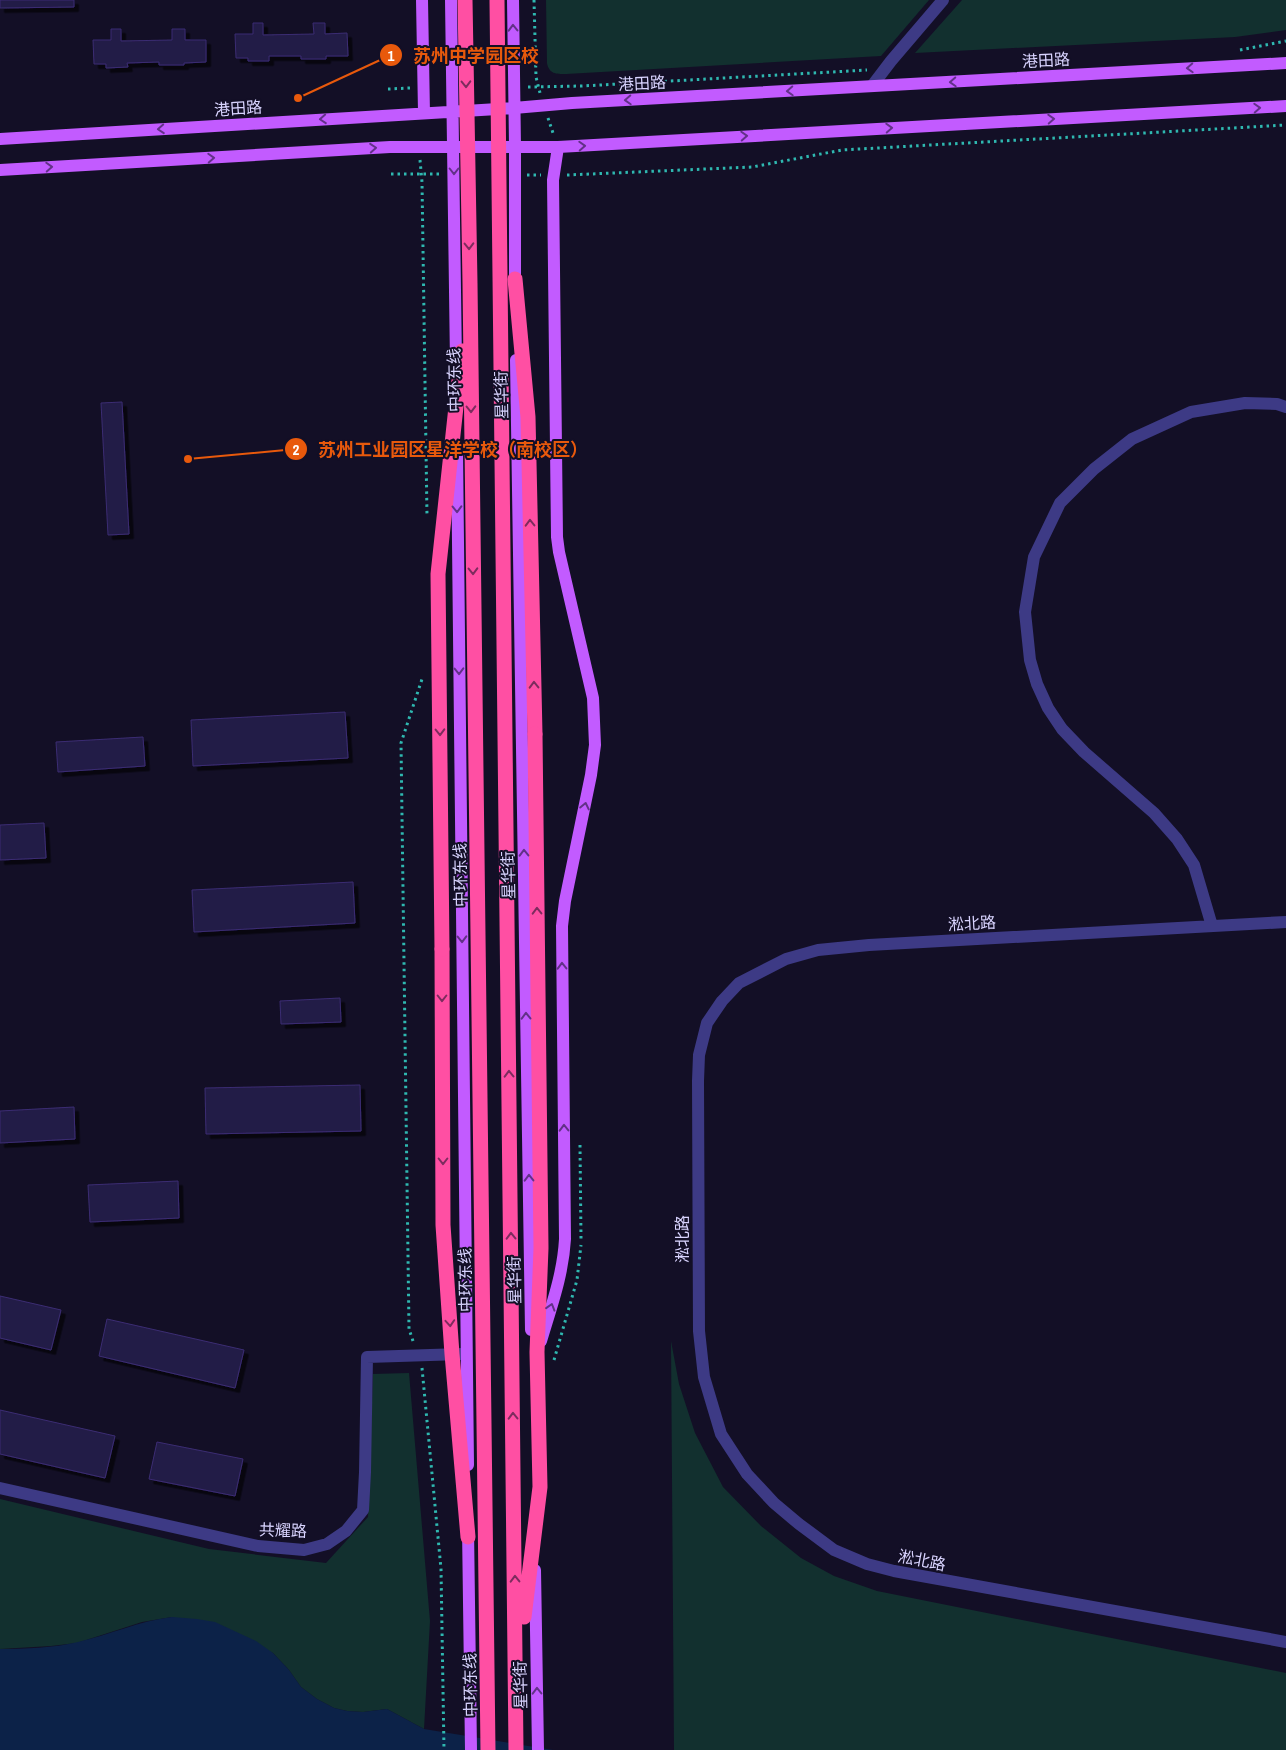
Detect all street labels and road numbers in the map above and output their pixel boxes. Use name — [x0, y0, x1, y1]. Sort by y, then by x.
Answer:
street label: 港田路 — [1021, 48, 1071, 72]
street label: 港田路 — [617, 71, 667, 95]
street label: 港田路 — [213, 95, 263, 121]
street label: 中环东线 — [442, 348, 466, 412]
street label: 星华街 — [490, 371, 512, 419]
street label: 中环东线 — [448, 843, 472, 907]
street label: 星华街 — [497, 851, 519, 899]
street label: 淞北路 — [947, 911, 997, 935]
street label: 淞北路 — [671, 1215, 693, 1263]
street label: 中环东线 — [453, 1248, 477, 1312]
street label: 星华街 — [503, 1256, 525, 1304]
street label: 共耀路 — [259, 1518, 307, 1542]
street label: 淞北路 — [896, 1545, 948, 1575]
street label: 中环东线 — [458, 1653, 482, 1717]
street label: 星华街 — [509, 1661, 531, 1709]

